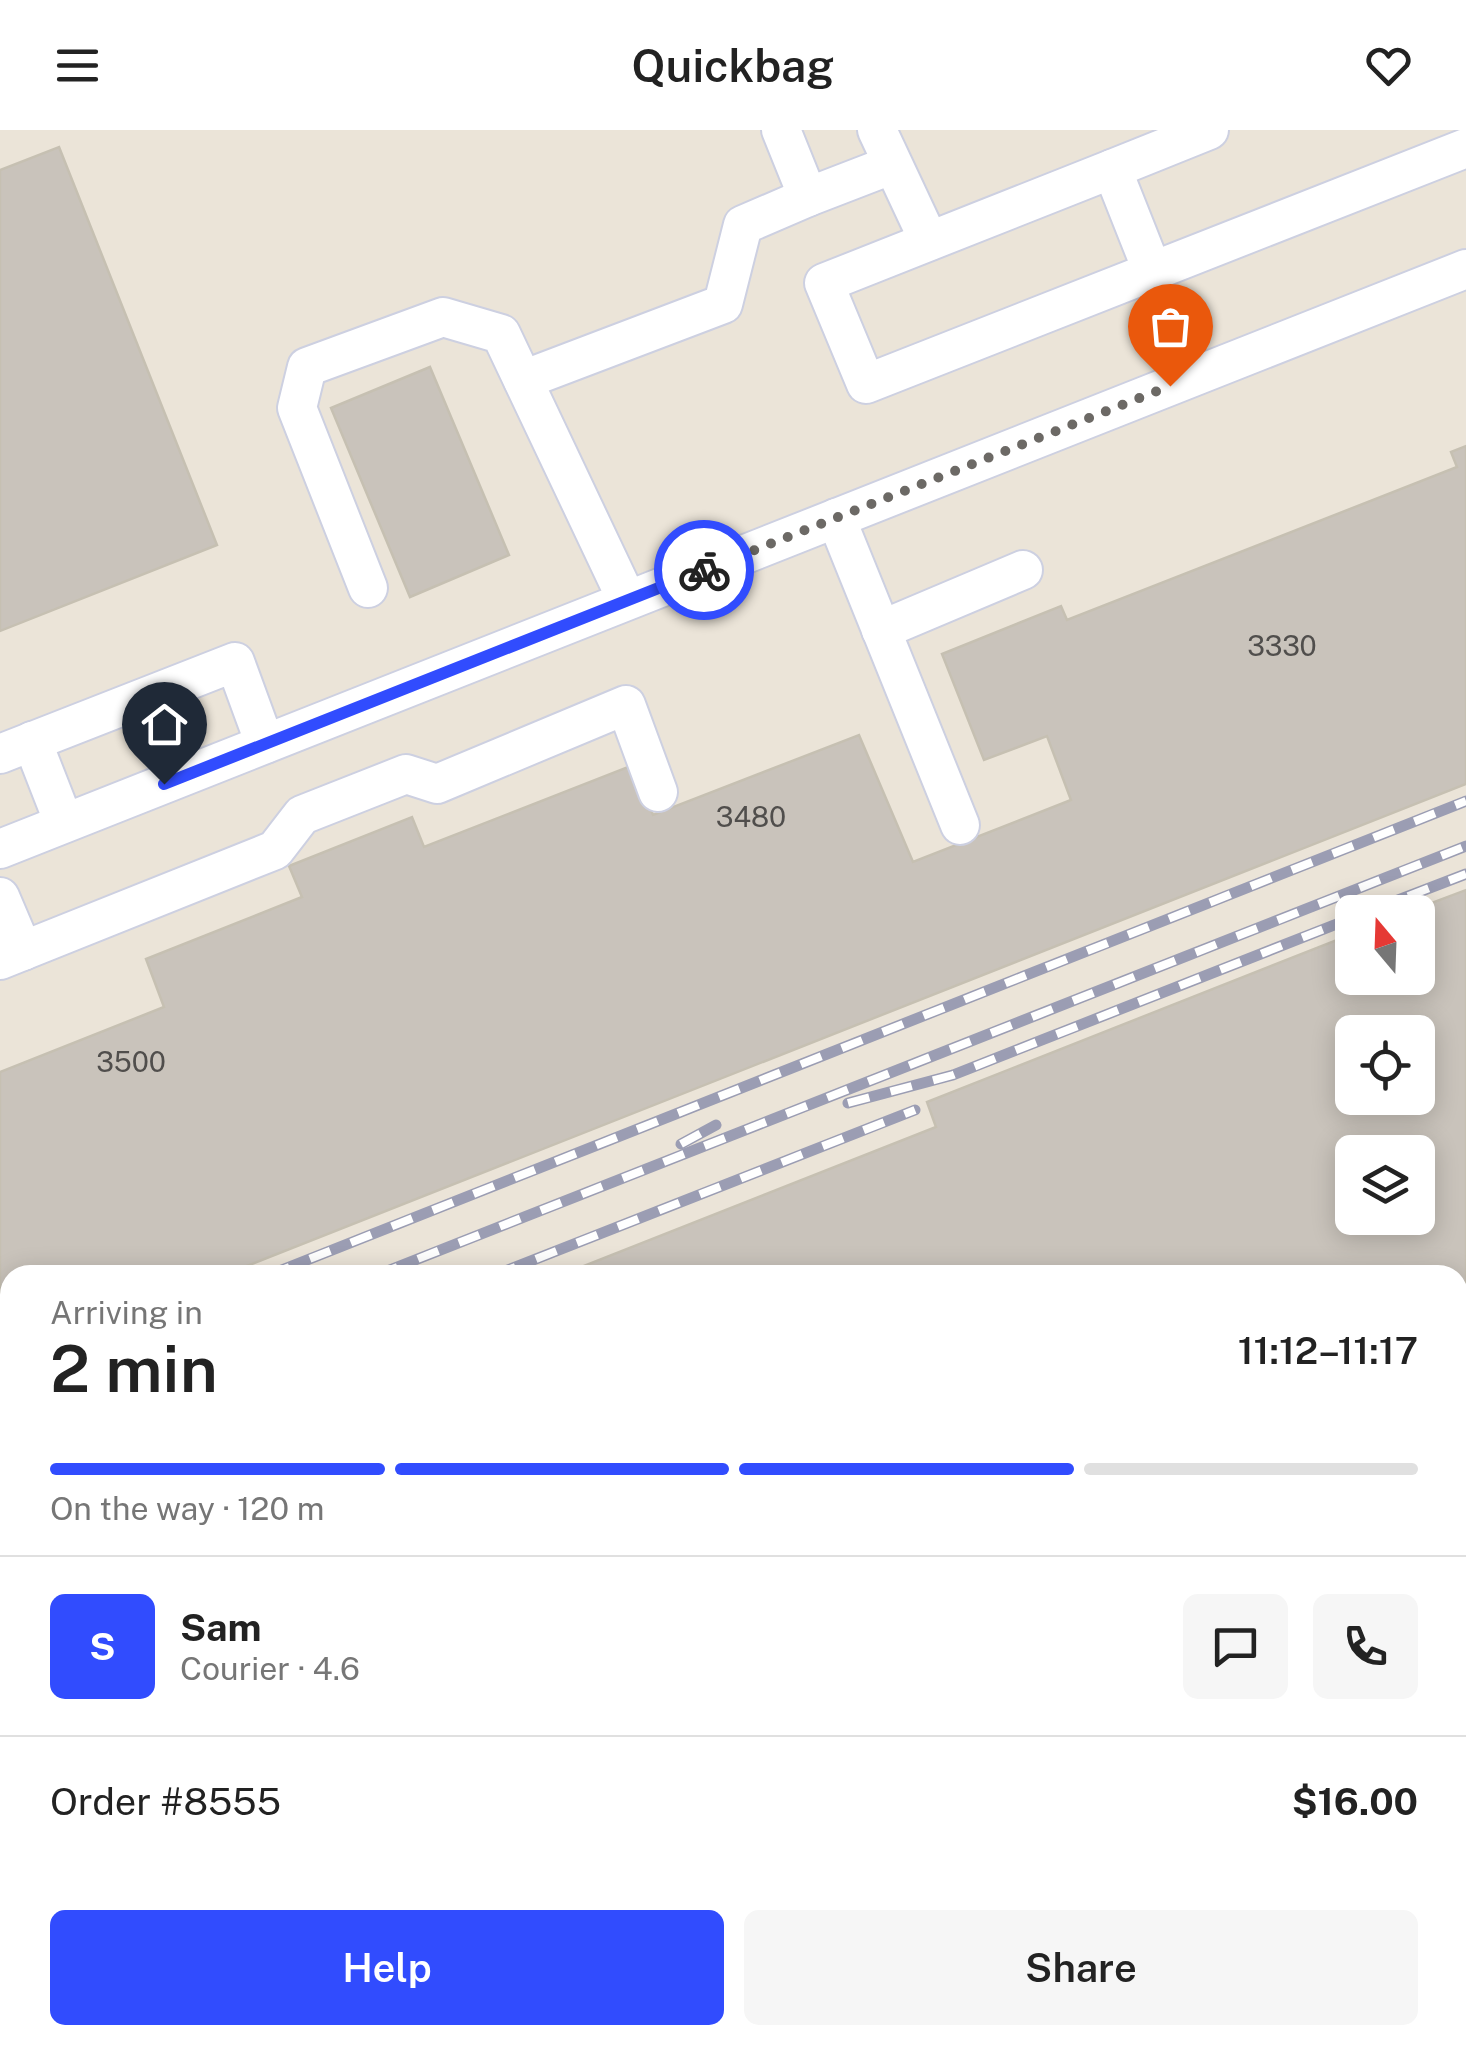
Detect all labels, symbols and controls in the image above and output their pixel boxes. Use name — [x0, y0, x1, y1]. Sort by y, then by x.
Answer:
icon: menu — [50, 38, 105, 93]
icon: heart — [1361, 38, 1416, 93]
text: Quickbag — [632, 39, 834, 92]
pin — [1128, 284, 1213, 387]
icon: bag — [1143, 299, 1198, 354]
courier — [654, 520, 754, 620]
icon: bike — [677, 543, 732, 598]
house number: 3330 — [1247, 629, 1317, 662]
pin — [122, 682, 207, 785]
icon: home — [137, 697, 192, 752]
house number: 3480 — [716, 800, 786, 833]
north arrow — [1335, 895, 1435, 995]
map controls — [1335, 895, 1435, 1235]
button: locate — [1335, 1015, 1435, 1115]
house number: 3500 — [96, 1045, 166, 1078]
button: layers — [1335, 1135, 1435, 1235]
text: Arriving in — [50, 1294, 203, 1331]
text: 11:12–11:17 — [1238, 1328, 1418, 1373]
text: 2 min — [50, 1330, 218, 1407]
text: On the way · 120 m — [50, 1490, 324, 1527]
button: chat — [1183, 1594, 1288, 1699]
button: phone — [1313, 1594, 1418, 1699]
text: Sam — [180, 1605, 262, 1650]
text: S — [89, 1624, 116, 1669]
text: Courier · 4.6 — [180, 1650, 360, 1687]
text: Order #8555 — [50, 1779, 281, 1824]
text: $16.00 — [1292, 1779, 1418, 1824]
button: Help — [50, 1910, 724, 2025]
button: Share — [744, 1910, 1418, 2025]

